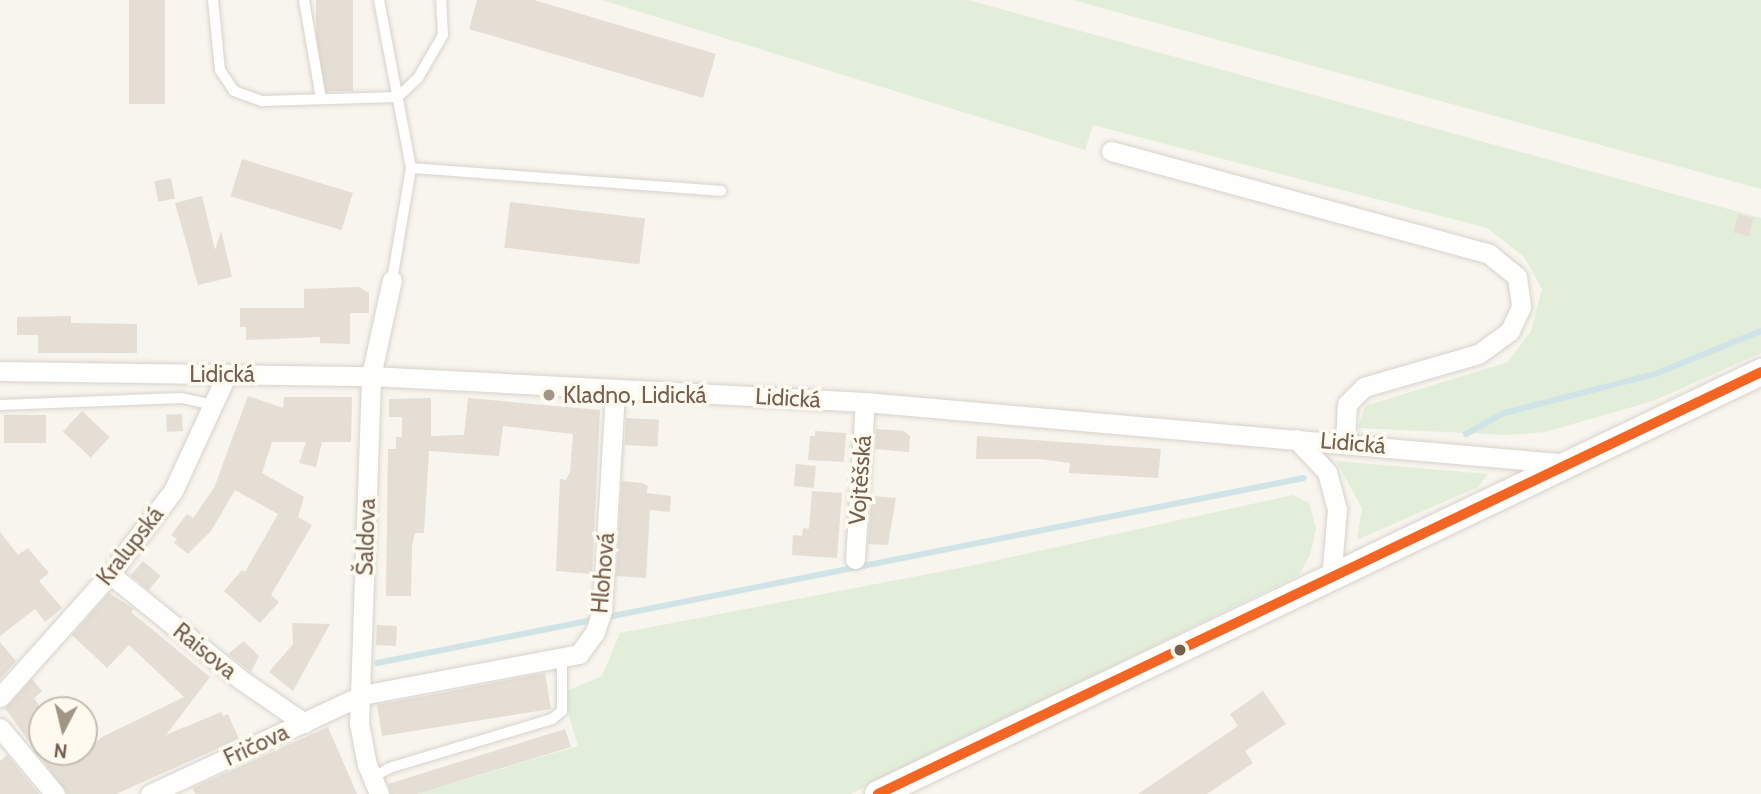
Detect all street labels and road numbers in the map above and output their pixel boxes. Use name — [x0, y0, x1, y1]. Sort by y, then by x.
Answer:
street label: Lidická — [189, 360, 255, 388]
street label: Lidická — [754, 382, 822, 414]
street label: Lidická — [1319, 426, 1387, 460]
street label: Vojtěšská — [843, 434, 877, 526]
street label: Šaldova — [351, 498, 381, 576]
street label: Kralupská — [91, 501, 169, 591]
street label: Hlohová — [586, 531, 620, 615]
street label: Raisova — [168, 617, 242, 685]
street label: Fričova — [219, 718, 293, 772]

